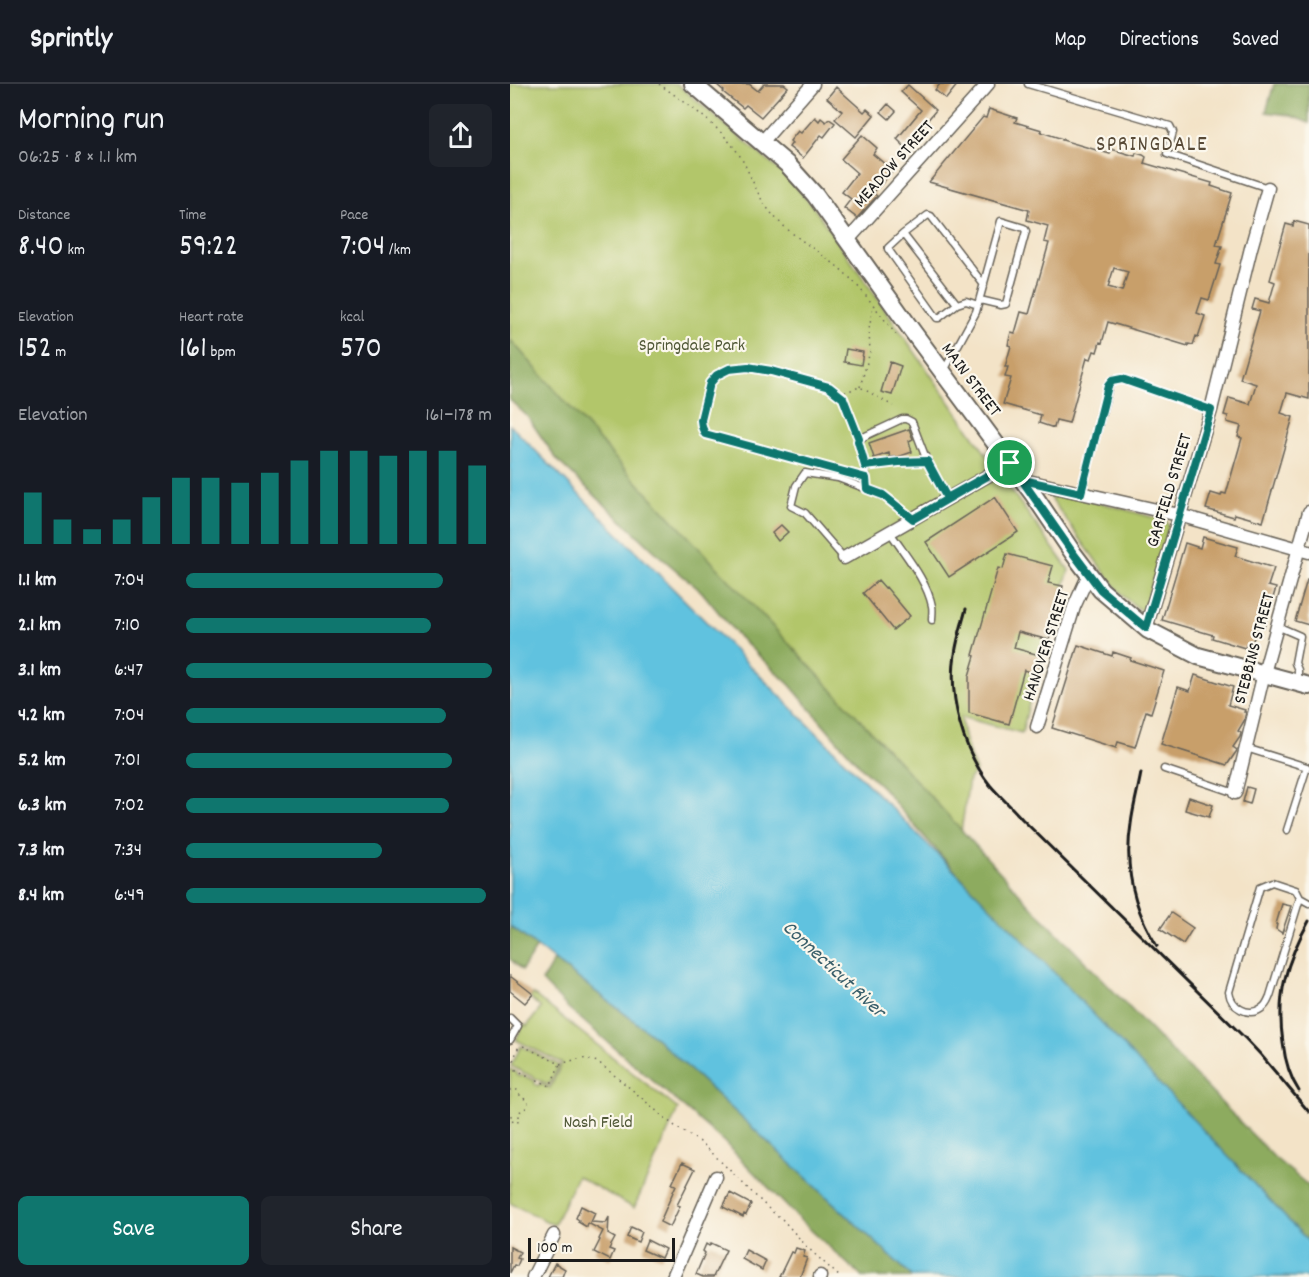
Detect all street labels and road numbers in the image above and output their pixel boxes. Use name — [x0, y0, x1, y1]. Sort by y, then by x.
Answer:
street label: MEADOW STREET — [849, 115, 941, 214]
street label: MAIN STREET — [934, 338, 1006, 423]
street label: GARFIELD STREET — [1141, 431, 1200, 551]
street label: HANOVER STREET — [1018, 587, 1077, 705]
street label: STEBBINS STREET — [1229, 590, 1282, 707]

